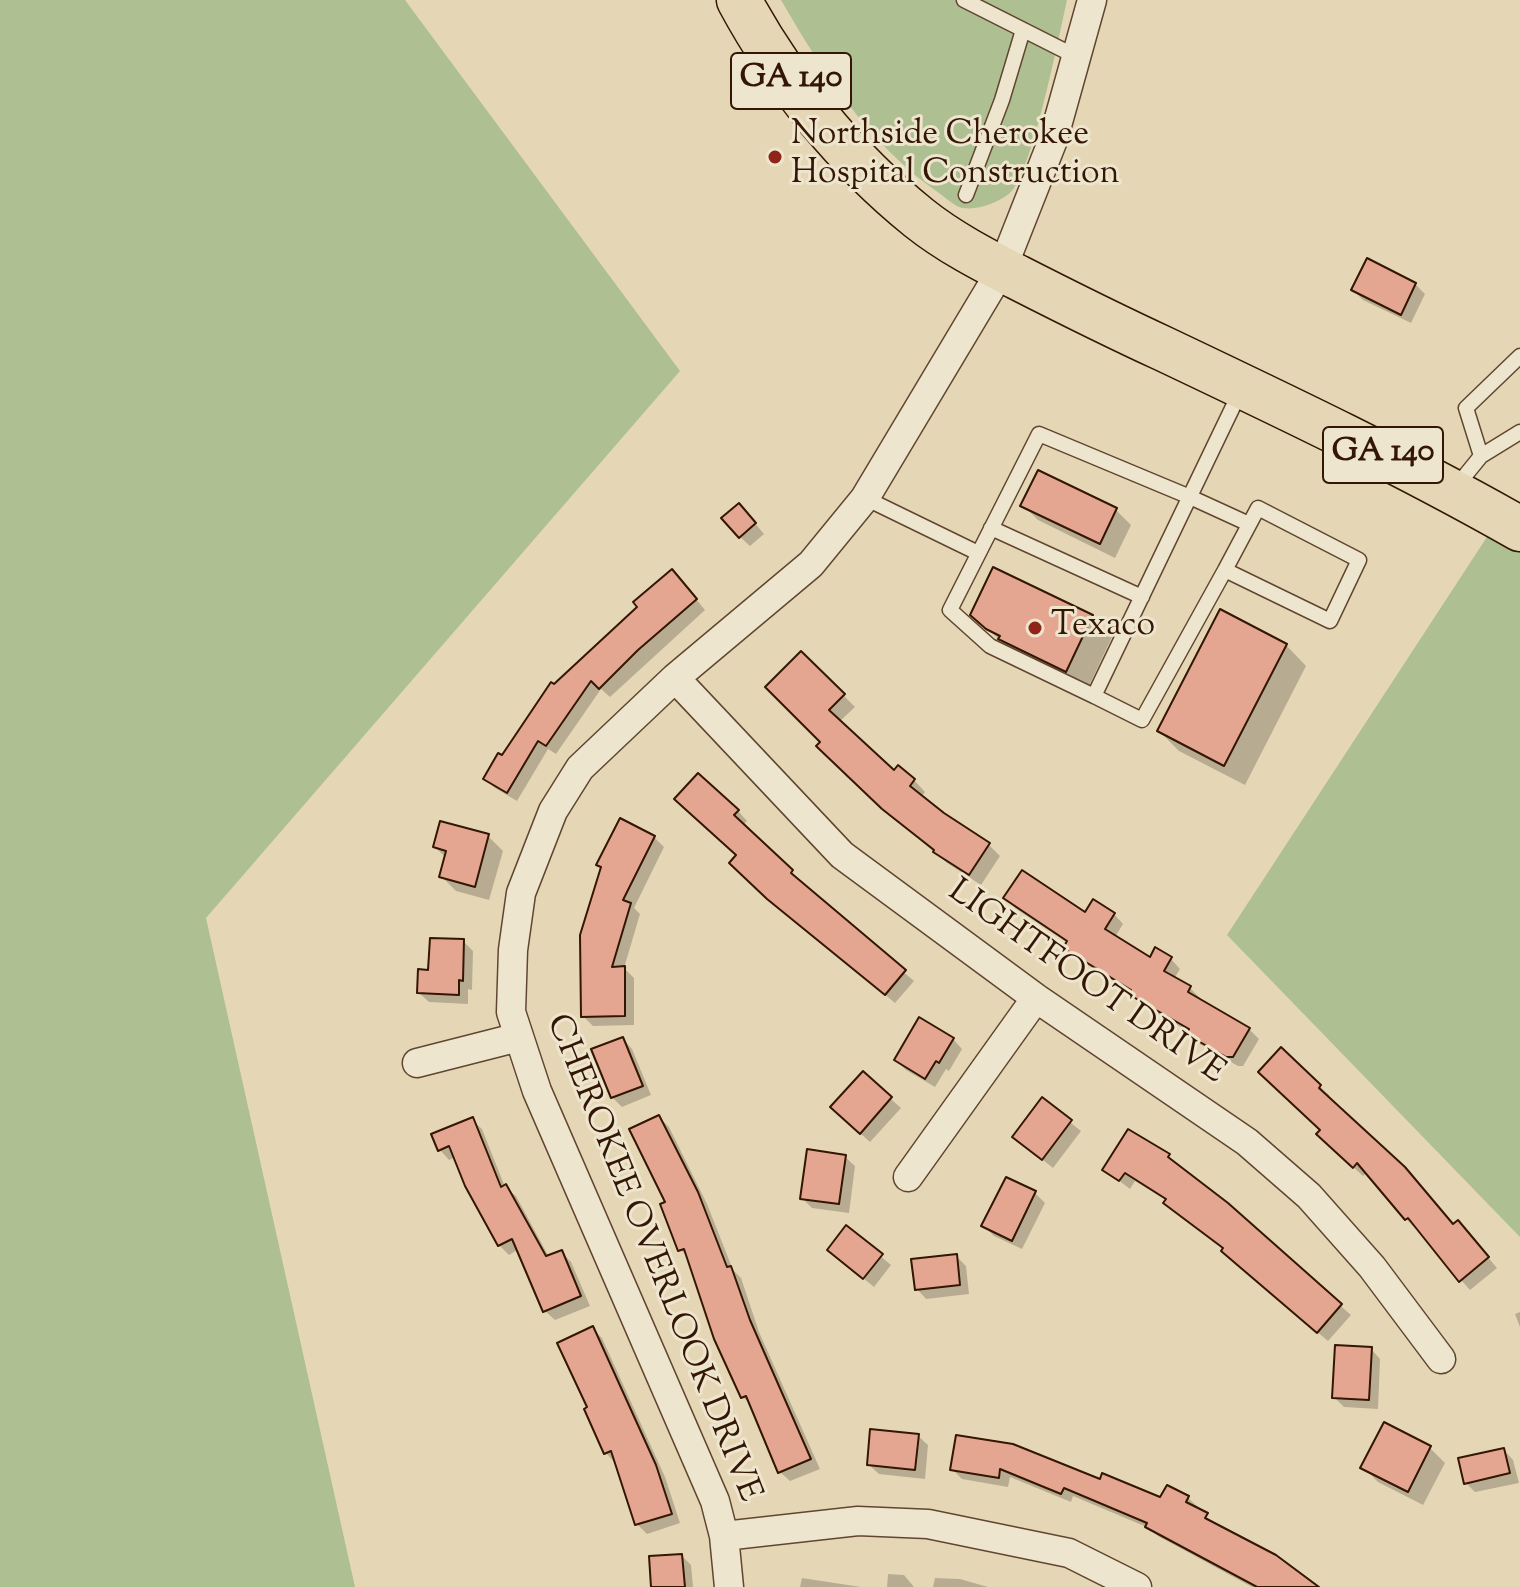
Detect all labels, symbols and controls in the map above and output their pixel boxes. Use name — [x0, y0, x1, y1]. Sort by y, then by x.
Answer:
road number: GA 140 — [731, 53, 851, 109]
place label: Northside Cherokee Hospital Construction — [791, 117, 1120, 196]
marker: Northside Cherokee Hospital Construction — [766, 148, 784, 166]
road number: GA 140 — [1323, 427, 1443, 483]
place label: Texaco — [1051, 608, 1155, 648]
marker: Texaco — [1026, 619, 1044, 637]
street label: LIGHTFOOT DRIVE — [939, 873, 1231, 1095]
street label: CHEROKEE OVERLOOK DRIVE — [534, 1010, 768, 1508]

